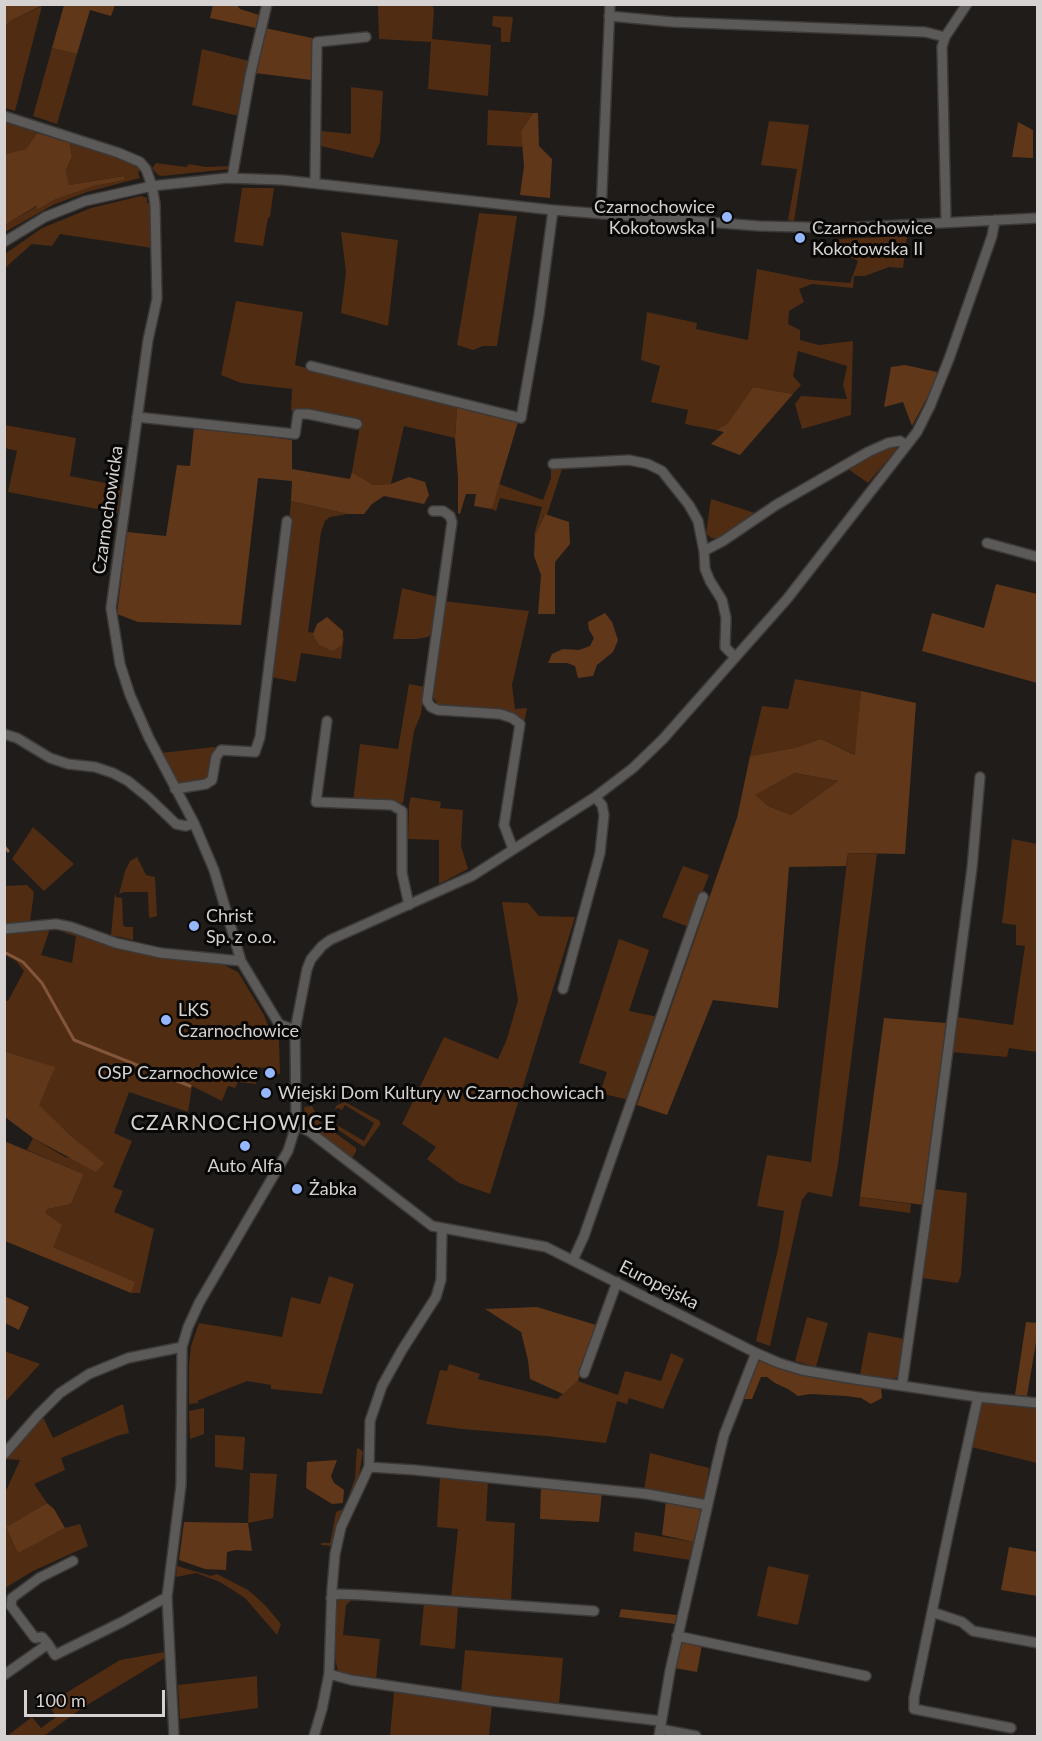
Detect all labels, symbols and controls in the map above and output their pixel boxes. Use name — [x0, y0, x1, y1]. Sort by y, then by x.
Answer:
place label: Czarnochowice Kokotowska I — [594, 196, 715, 238]
marker: Czarnochowice Kokotowska I — [720, 210, 734, 224]
place label: Czarnochowice Kokotowska II — [812, 217, 933, 260]
marker: Czarnochowice Kokotowska II — [793, 231, 807, 245]
street label: Czarnochowicka — [88, 444, 128, 576]
place label: Christ Sp. z o.o. — [206, 905, 276, 948]
marker: Christ Sp. z o.o. — [187, 919, 201, 933]
place label: LKS Czarnochowice — [178, 999, 299, 1042]
marker: LKS Czarnochowice — [159, 1013, 173, 1027]
place label: OSP Czarnochowice — [97, 1062, 258, 1084]
marker: OSP Czarnochowice — [263, 1066, 277, 1080]
place label: Wiejski Dom Kultury w Czarnochowicach — [278, 1082, 604, 1104]
marker: Wiejski Dom Kultury w Czarnochowicach — [259, 1086, 273, 1100]
district label: CZARNOCHOWICE — [131, 1110, 337, 1136]
marker: Auto Alfa — [238, 1139, 252, 1153]
place label: Auto Alfa — [208, 1155, 282, 1177]
place label: Żabka — [309, 1178, 357, 1200]
marker: Żabka — [290, 1182, 304, 1196]
street label: Europejska — [616, 1256, 702, 1314]
scale bar — [27, 1678, 168, 1716]
text: 100 m — [35, 1689, 86, 1711]

